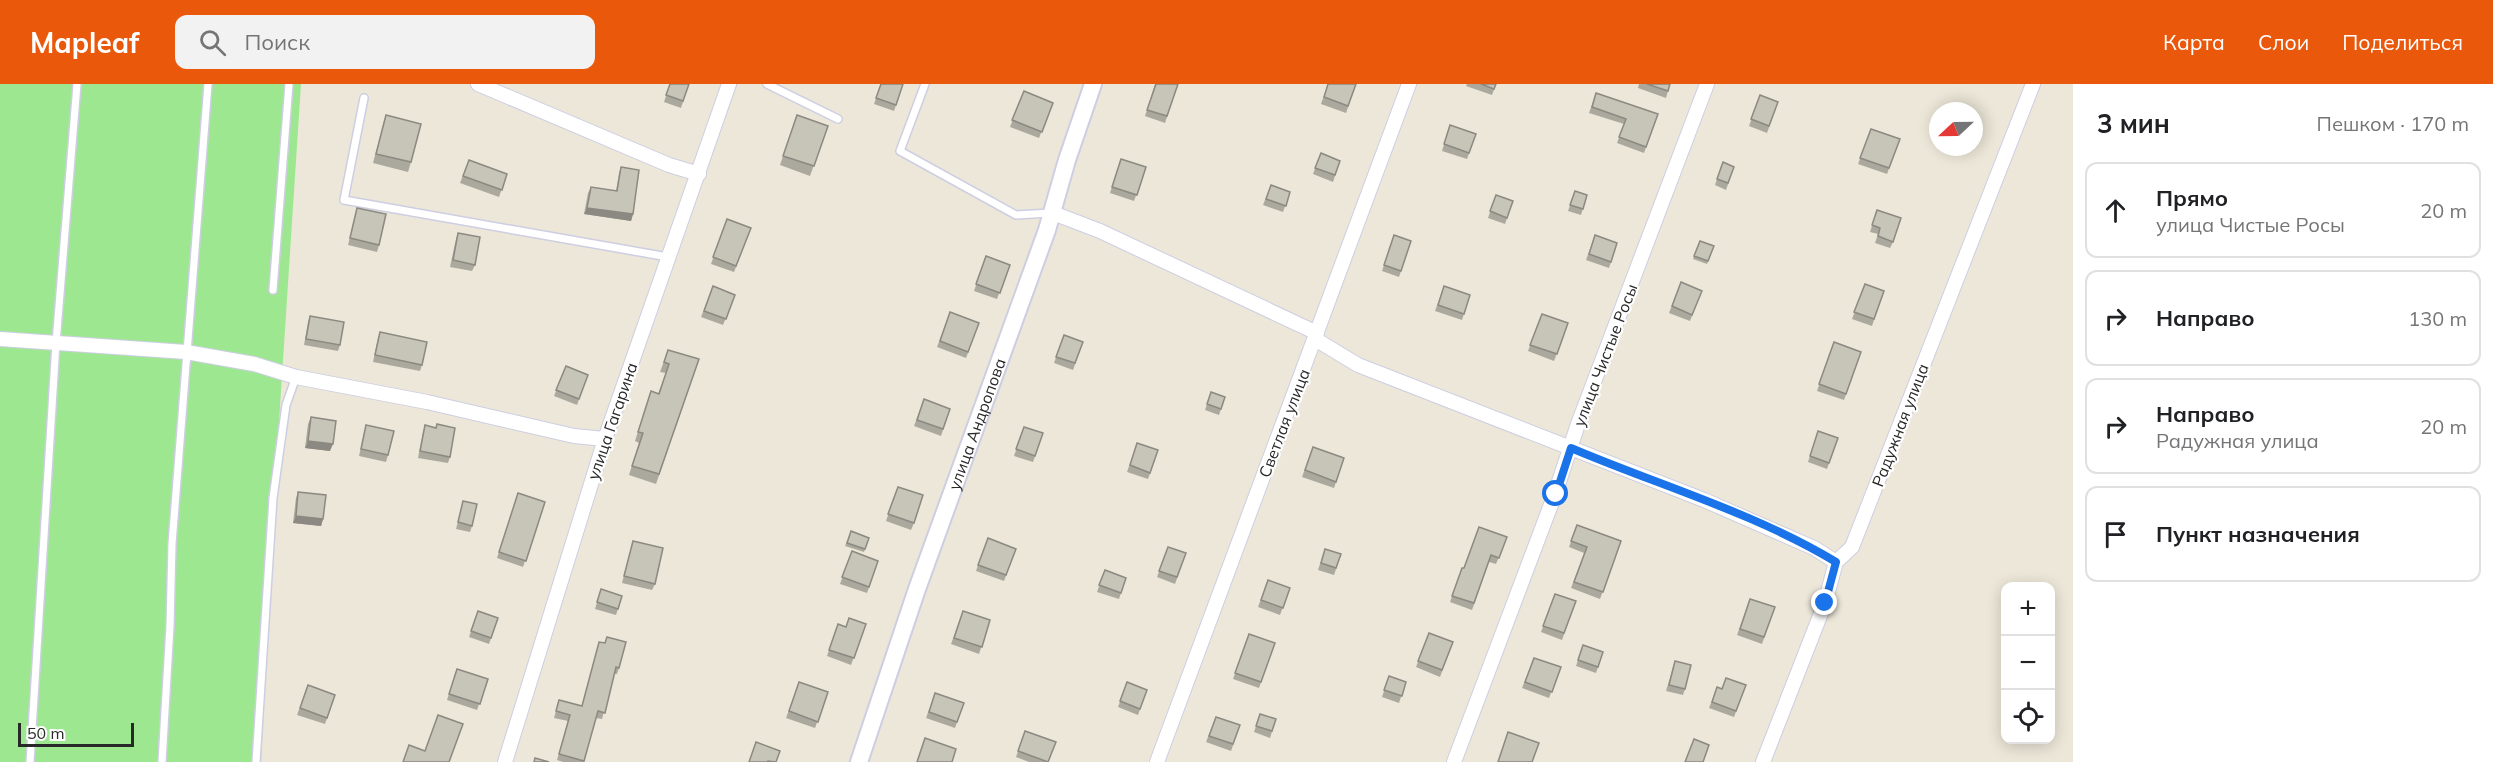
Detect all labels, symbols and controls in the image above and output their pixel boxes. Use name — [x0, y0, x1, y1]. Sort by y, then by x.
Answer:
search box — [175, 15, 595, 69]
text: Mapleaf — [30, 25, 139, 60]
icon: search — [196, 26, 229, 59]
text: Поиск — [244, 28, 310, 56]
text: Карта — [2163, 29, 2225, 55]
text: Слои — [2258, 29, 2309, 55]
text: Поделиться — [2342, 29, 2463, 55]
north arrow — [1929, 102, 1983, 156]
text: 3 мин — [2097, 107, 2170, 140]
text: Пешком · 170 m — [2317, 111, 2469, 136]
text: Прямо — [2156, 184, 2228, 212]
icon: ahead — [2099, 194, 2132, 227]
text: 20 m — [2420, 198, 2467, 223]
text: улица Чистые Росы — [2156, 212, 2345, 237]
street label: улица Чистые Росы — [1569, 281, 1641, 429]
icon: right — [2099, 302, 2132, 335]
text: Направо — [2156, 304, 2254, 332]
text: 130 m — [2408, 306, 2467, 331]
street label: улица Андропова — [944, 355, 1010, 492]
street label: улица Гагарина — [583, 360, 641, 482]
street label: Радужная улица — [1867, 361, 1933, 489]
street label: Светлая улица — [1254, 366, 1314, 480]
text: Направо — [2156, 400, 2254, 428]
icon: right — [2099, 410, 2132, 443]
text: 20 m — [2420, 414, 2467, 439]
text: Радужная улица — [2156, 428, 2319, 453]
route start — [1542, 480, 1568, 506]
icon: arrive — [2099, 518, 2132, 551]
text: Пункт назначения — [2156, 520, 2360, 548]
map controls — [2001, 582, 2055, 744]
button: + — [2001, 582, 2055, 636]
route end — [1811, 589, 1837, 615]
button: − — [2001, 636, 2055, 690]
button: locate — [2001, 690, 2055, 744]
scale bar — [18, 720, 134, 748]
text: 50 m — [27, 723, 64, 743]

